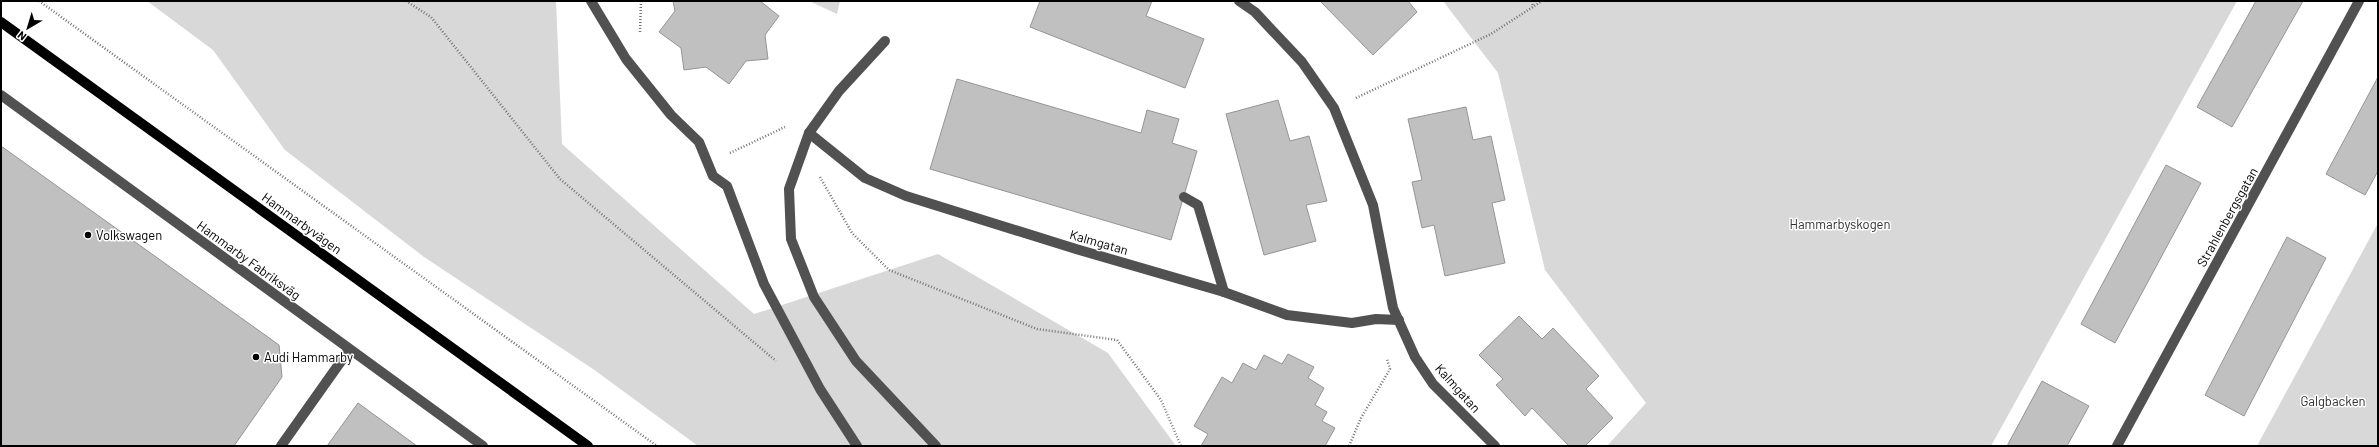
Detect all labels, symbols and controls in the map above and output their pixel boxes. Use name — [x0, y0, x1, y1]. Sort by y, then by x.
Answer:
north arrow — [8, 8, 48, 48]
text: N — [15, 29, 28, 44]
street label: Strahlenbergsgatan — [2193, 165, 2261, 269]
street label: Hammarbyvägen — [259, 189, 345, 257]
park label: Hammarbyskogen — [1789, 216, 1891, 232]
street label: Hammarby Fabriksväg — [194, 217, 304, 303]
street label: Kalmgatan — [1068, 226, 1130, 258]
place label: Volkswagen — [96, 227, 162, 243]
marker: Volkswagen — [83, 230, 93, 240]
place label: Audi Hammarby — [264, 349, 353, 365]
marker: Audi Hammarby — [251, 352, 261, 362]
street label: Kalmgatan — [1432, 360, 1484, 416]
park label: Galgbacken — [2300, 393, 2366, 409]

